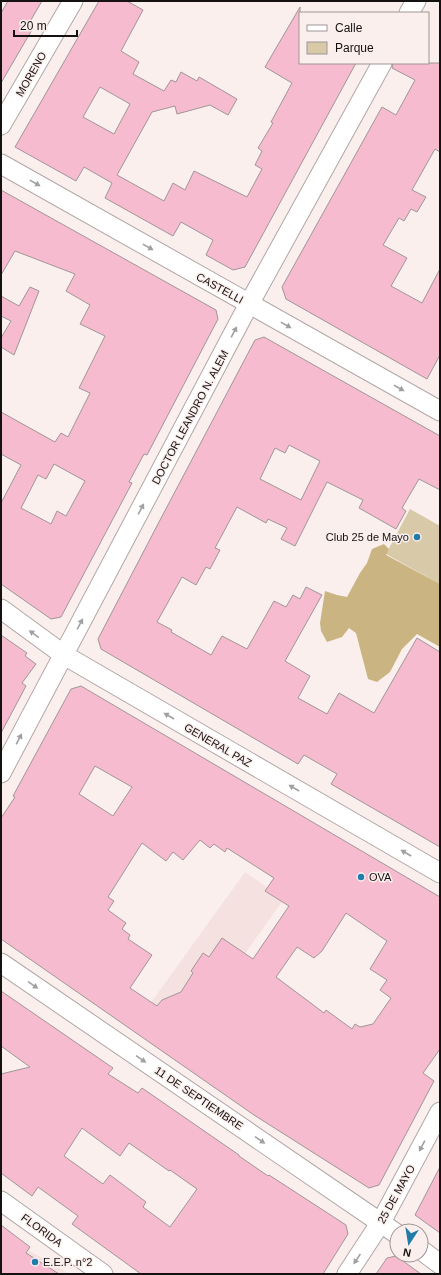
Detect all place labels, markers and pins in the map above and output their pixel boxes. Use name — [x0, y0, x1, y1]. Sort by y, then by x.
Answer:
place label: Club 25 de Mayo — [326, 531, 409, 543]
marker: Club 25 de Mayo — [412, 532, 422, 542]
place label: OVA — [369, 871, 392, 883]
marker: OVA — [356, 872, 366, 882]
place label: E.E.P. n°2 — [43, 1256, 92, 1268]
marker: E.E.P. n°2 — [30, 1257, 40, 1267]

